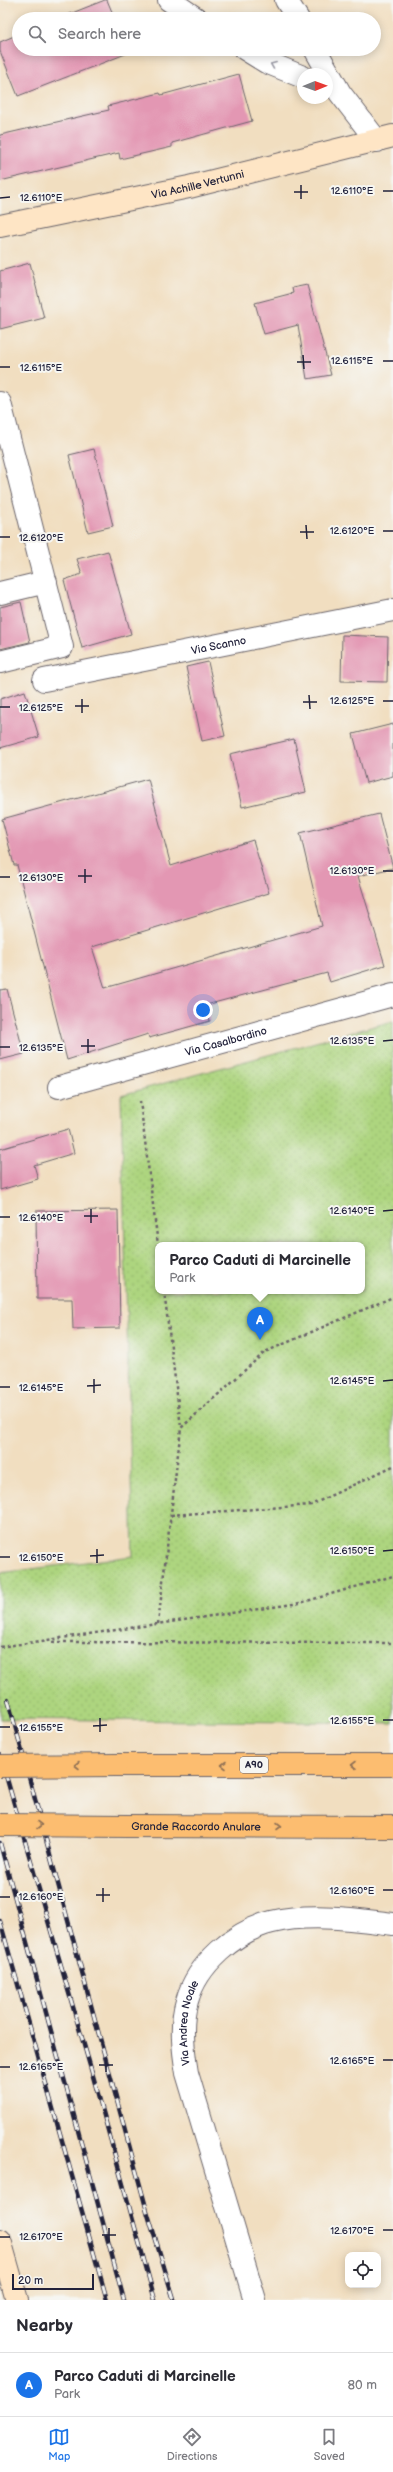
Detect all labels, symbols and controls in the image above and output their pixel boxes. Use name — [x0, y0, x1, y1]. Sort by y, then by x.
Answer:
search box — [12, 12, 381, 56]
icon: search — [26, 23, 48, 45]
text: Search here — [58, 25, 141, 44]
one-way arrow — [270, 62, 278, 70]
north arrow — [297, 68, 333, 104]
street label: Via Achille Vertunni — [150, 167, 245, 201]
text: 12.6110°E — [331, 185, 374, 197]
text: 12.6110°E — [20, 192, 63, 204]
text: 12.6115°E — [331, 355, 374, 367]
text: 12.6115°E — [20, 362, 63, 374]
text: 12.6120°E — [330, 525, 375, 537]
text: 12.6120°E — [19, 532, 64, 544]
street label: Via Scanno — [190, 633, 247, 657]
text: 12.6125°E — [330, 695, 375, 707]
text: 12.6125°E — [19, 702, 64, 714]
text: 12.6130°E — [330, 865, 375, 877]
text: 12.6130°E — [19, 872, 64, 884]
your location — [193, 1000, 213, 1020]
street label: Via Casalbordino — [183, 1024, 268, 1059]
text: 12.6135°E — [330, 1035, 375, 1047]
text: 12.6135°E — [19, 1042, 64, 1054]
text: 12.6140°E — [330, 1205, 375, 1217]
text: 12.6140°E — [19, 1212, 64, 1224]
popup — [155, 1242, 365, 1294]
text: Parco Caduti di Marcinelle — [169, 1251, 351, 1270]
text: Park — [169, 1270, 195, 1286]
pin: A — [247, 1307, 273, 1340]
text: 12.6145°E — [330, 1375, 375, 1387]
text: 12.6145°E — [19, 1382, 64, 1394]
text: 12.6150°E — [330, 1545, 375, 1557]
text: 12.6150°E — [19, 1552, 64, 1564]
text: 12.6155°E — [330, 1715, 375, 1727]
text: 12.6155°E — [19, 1722, 64, 1734]
road number: A90 — [240, 1757, 268, 1773]
one-way arrow — [74, 1761, 80, 1769]
one-way arrow — [221, 1761, 227, 1769]
one-way arrow — [351, 1761, 357, 1769]
street label: Grande Raccordo Anulare — [131, 1820, 261, 1833]
one-way arrow — [36, 1821, 42, 1829]
one-way arrow — [276, 1822, 282, 1830]
text: 12.6160°E — [330, 1885, 375, 1897]
text: 12.6160°E — [19, 1891, 64, 1903]
street label: Via Andrea Noale — [176, 1977, 201, 2067]
text: 12.6165°E — [330, 2055, 375, 2067]
text: 12.6165°E — [19, 2061, 64, 2073]
text: 12.6170°E — [330, 2225, 374, 2237]
text: 12.6170°E — [19, 2231, 63, 2243]
map controls — [345, 2252, 381, 2288]
button: locate — [345, 2252, 381, 2288]
scale bar — [12, 2272, 94, 2291]
text: 20 m — [18, 2274, 43, 2287]
text: Nearby — [16, 2316, 73, 2336]
text: Parco Caduti di Marcinelle — [54, 2367, 236, 2386]
text: A — [25, 2377, 33, 2393]
text: 80 m — [348, 2377, 377, 2393]
text: Park — [54, 2386, 80, 2402]
tab: Map — [48, 2426, 70, 2463]
tab: Directions — [167, 2426, 217, 2463]
tab: Saved — [314, 2426, 345, 2463]

